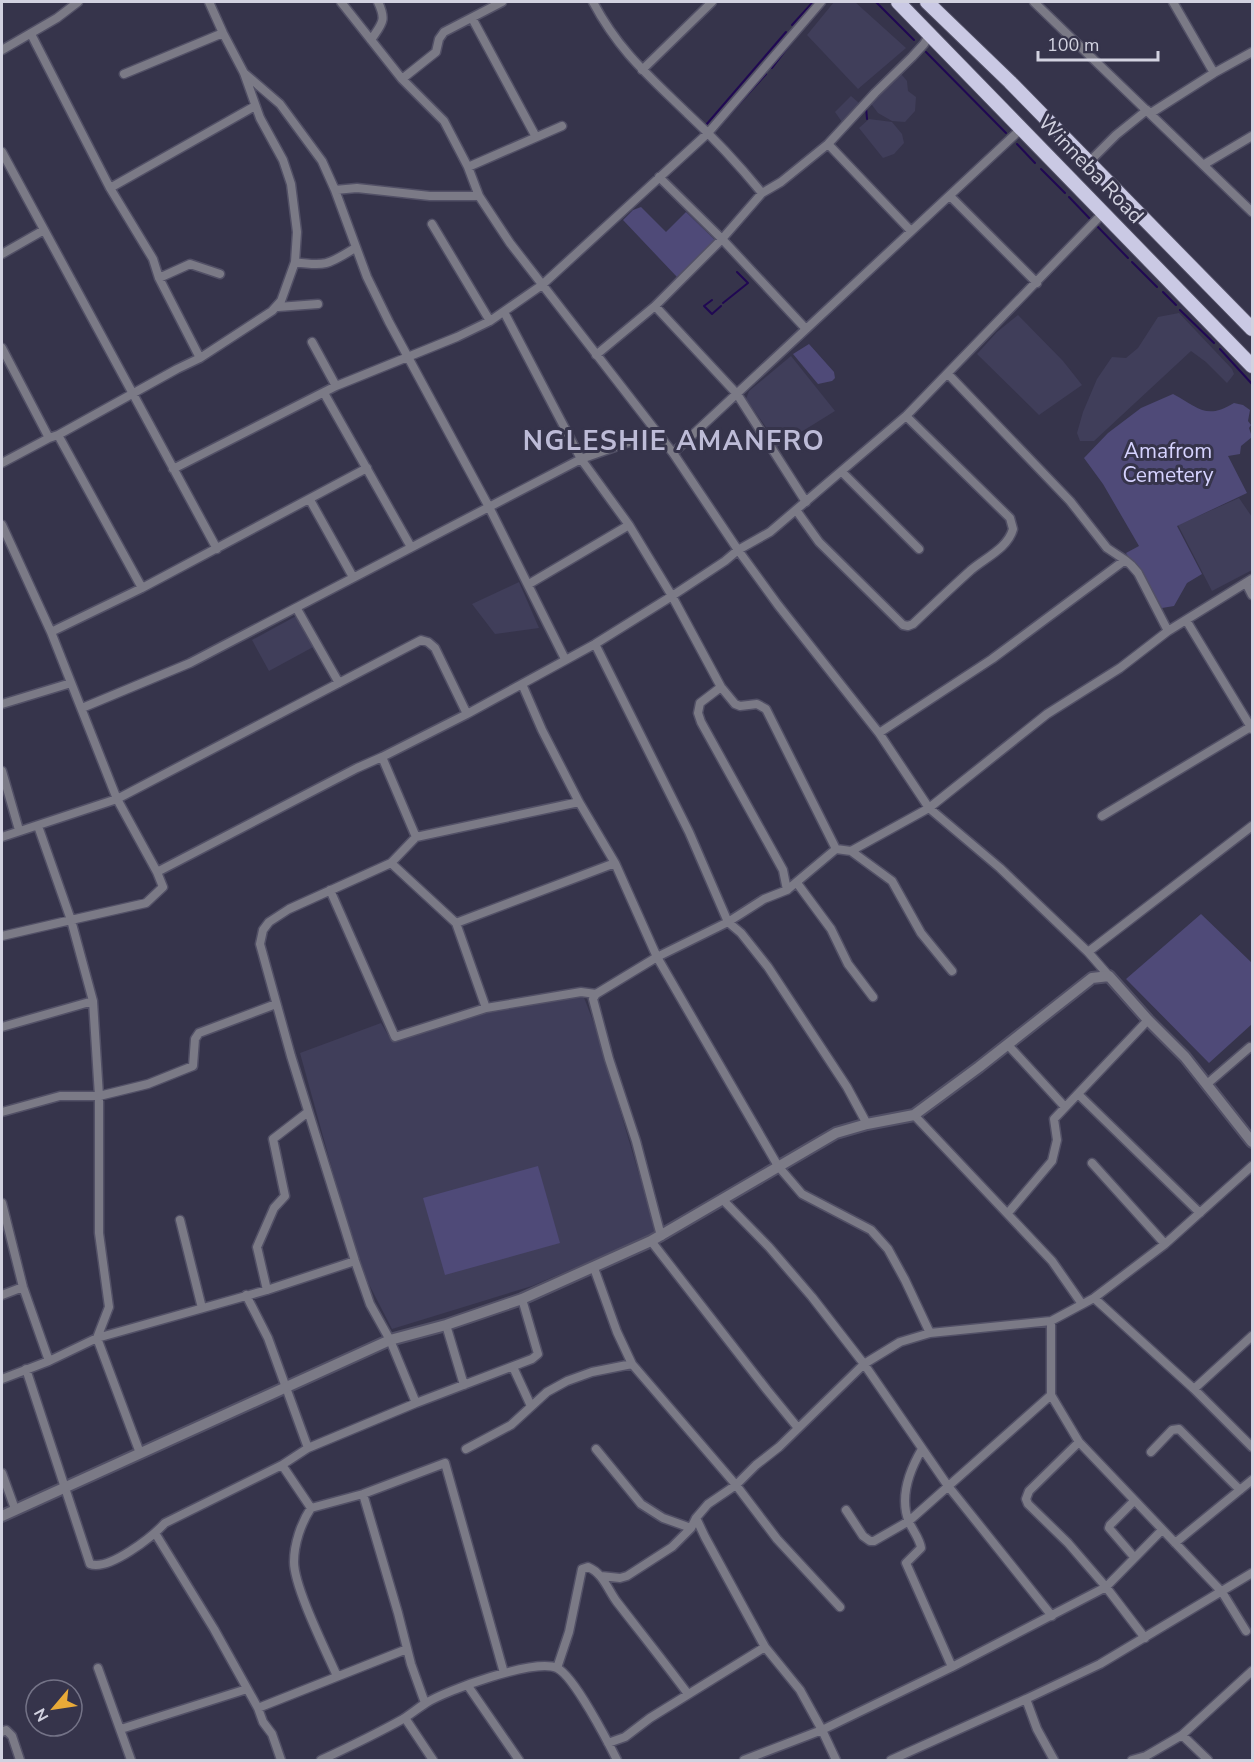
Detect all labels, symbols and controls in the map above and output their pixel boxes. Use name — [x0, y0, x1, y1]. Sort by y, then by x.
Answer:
scale bar — [1038, 24, 1158, 62]
text: 100 m — [1047, 33, 1099, 57]
street label: Winneba Road — [1032, 109, 1150, 229]
district label: NGLESHIE AMANFRO — [523, 423, 825, 460]
park label: Amafrom Cemetery — [1122, 437, 1214, 489]
north arrow — [24, 1678, 84, 1738]
text: N — [29, 1704, 54, 1725]

